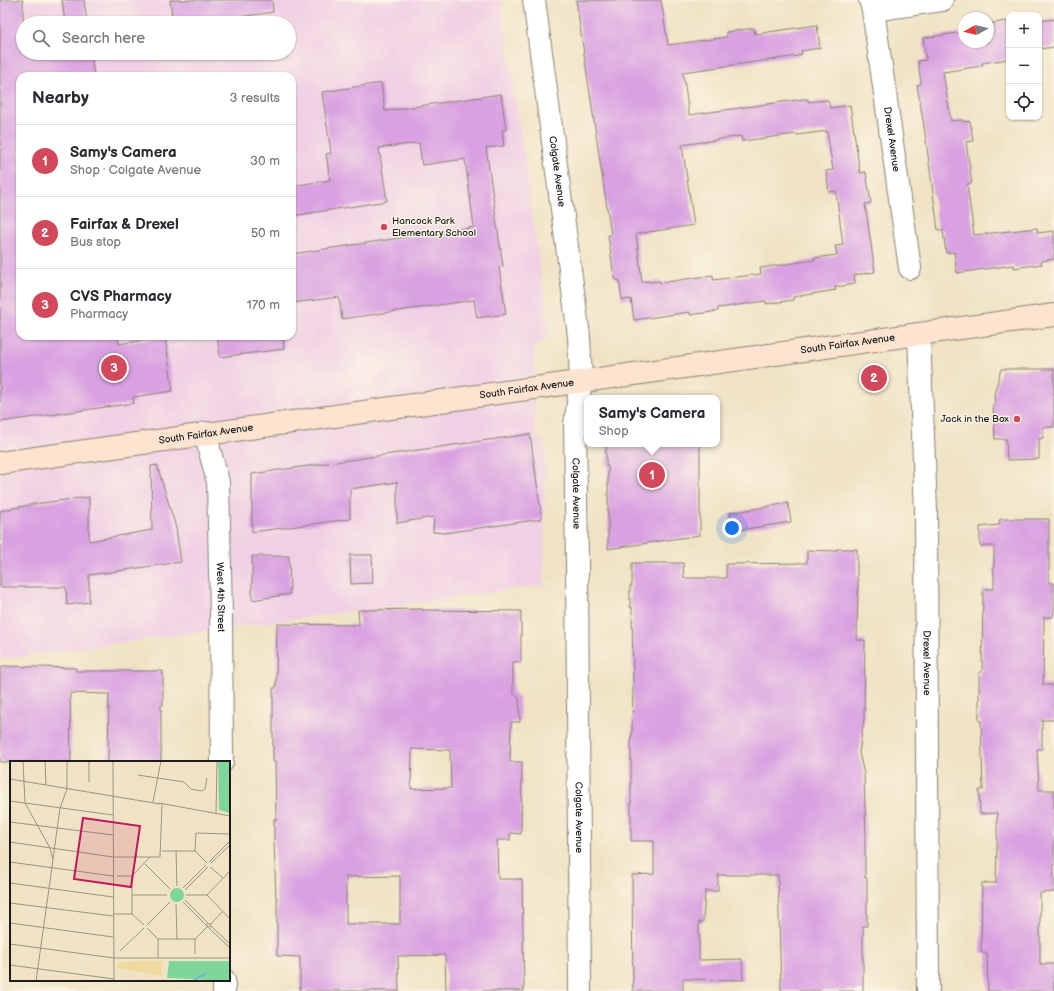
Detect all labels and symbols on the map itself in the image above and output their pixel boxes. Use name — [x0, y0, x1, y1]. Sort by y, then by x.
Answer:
north arrow — [958, 12, 994, 48]
street label: Drexel Avenue — [881, 106, 902, 173]
street label: Colgate Avenue — [546, 135, 568, 208]
place label: Hancock Park Elementary School — [392, 215, 476, 239]
marker: Hancock Park Elementary School — [379, 222, 389, 232]
street label: South Fairfax Avenue — [800, 331, 896, 357]
pin: 3 — [101, 353, 127, 383]
pin: 2 — [861, 363, 887, 393]
street label: South Fairfax Avenue — [479, 376, 575, 402]
place label: Jack in the Box — [941, 413, 1009, 425]
marker: Jack in the Box — [1012, 414, 1022, 424]
street label: South Fairfax Avenue — [158, 422, 254, 447]
street label: Colgate Avenue — [569, 458, 583, 529]
pin: 1 — [639, 460, 665, 490]
your location — [722, 518, 742, 538]
street label: West 4th Street — [214, 562, 227, 632]
street label: Drexel Avenue — [920, 630, 933, 696]
inset map — [10, 761, 230, 981]
street label: Colgate Avenue — [573, 782, 585, 853]

